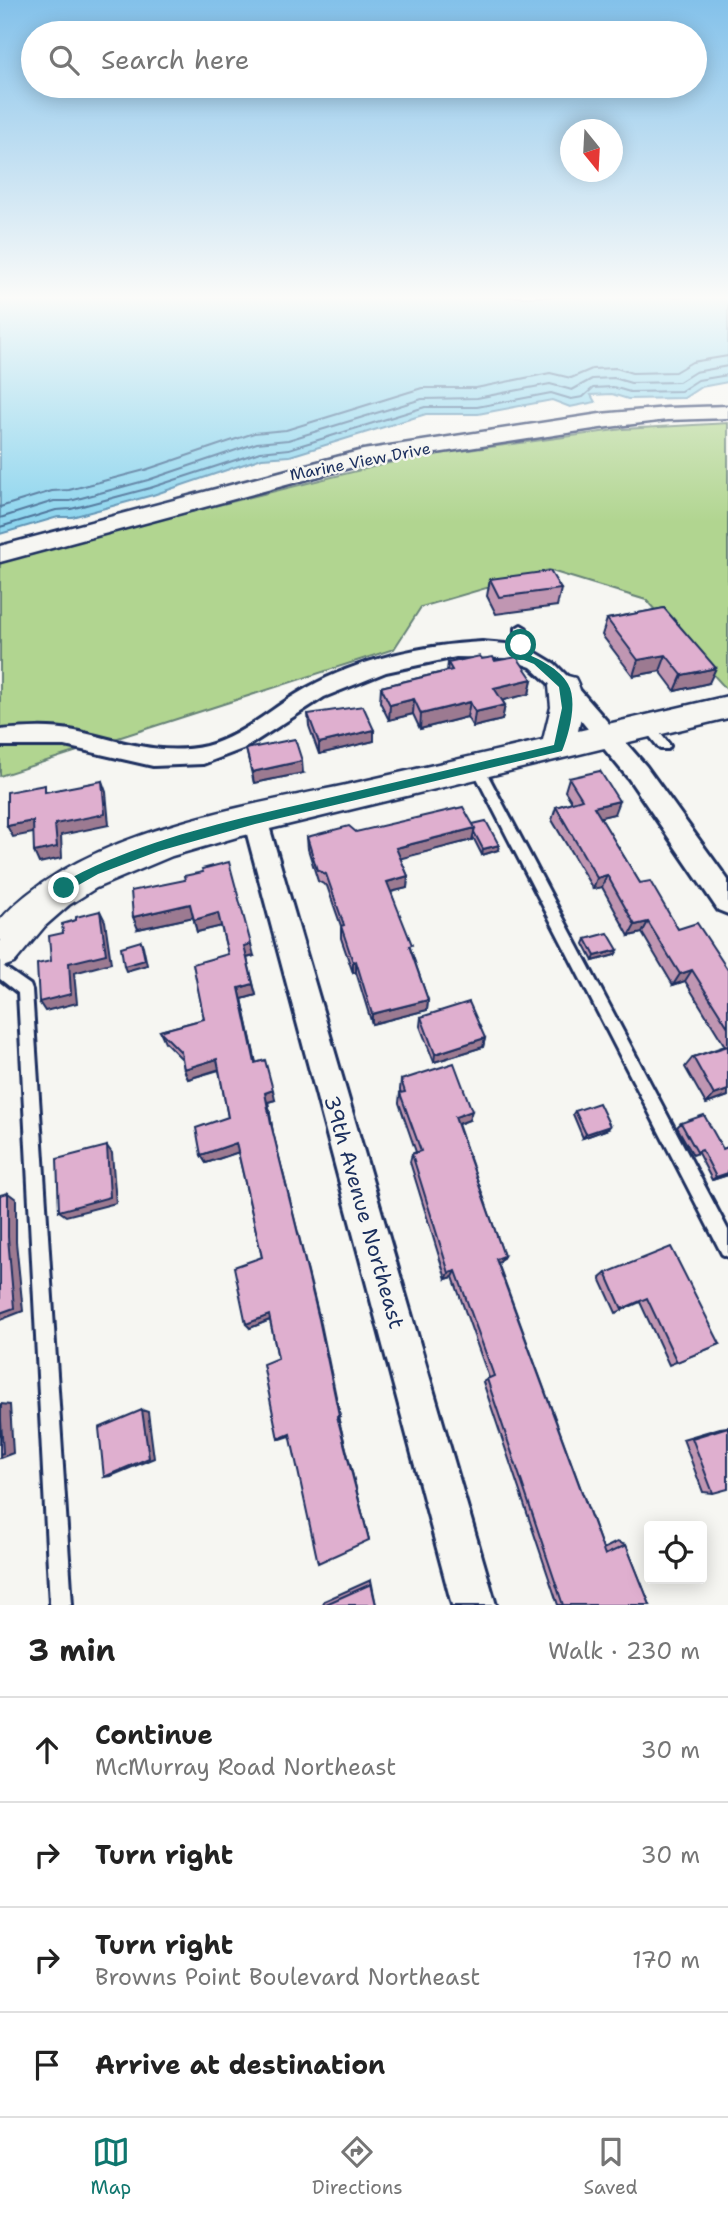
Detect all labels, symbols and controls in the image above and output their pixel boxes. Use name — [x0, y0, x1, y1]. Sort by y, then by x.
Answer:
search box — [21, 21, 707, 98]
icon: search — [45, 41, 83, 79]
text: Search here — [101, 42, 250, 77]
north arrow — [560, 119, 623, 182]
street label: Marine View Drive — [288, 438, 432, 485]
route start — [505, 629, 536, 660]
route end — [48, 872, 79, 903]
street label: 39th Avenue Northeast — [317, 1092, 411, 1332]
map controls — [644, 1521, 707, 1584]
button: locate — [644, 1521, 707, 1584]
text: 3 min — [28, 1630, 115, 1671]
text: Walk · 230 m — [548, 1636, 700, 1666]
text: Continue — [95, 1717, 213, 1752]
icon: ahead — [28, 1731, 66, 1769]
text: 30 m — [641, 1735, 700, 1765]
text: McMurray Road Northeast — [95, 1752, 396, 1782]
icon: right — [28, 1836, 66, 1874]
text: Turn right — [95, 1837, 233, 1872]
text: 30 m — [641, 1840, 700, 1870]
text: Turn right — [95, 1927, 233, 1962]
icon: right — [28, 1941, 66, 1979]
text: 170 m — [632, 1945, 700, 1975]
text: Browns Point Boulevard Northeast — [95, 1962, 480, 1992]
icon: arrive — [28, 2046, 66, 2084]
text: Arrive at destination — [95, 2047, 385, 2082]
tab: Map — [90, 2133, 131, 2200]
tab: Directions — [312, 2133, 403, 2200]
tab: Saved — [584, 2133, 638, 2200]

